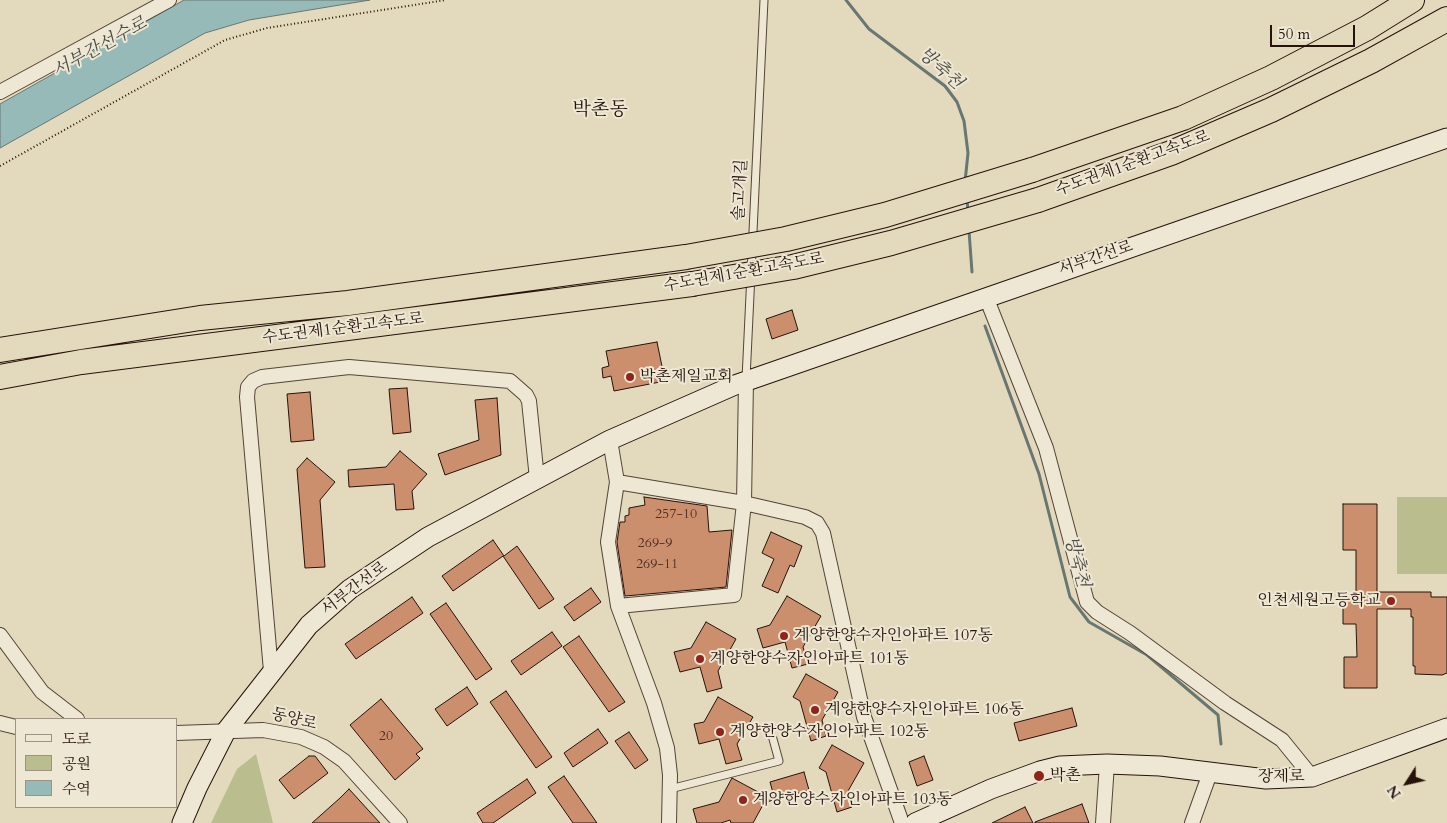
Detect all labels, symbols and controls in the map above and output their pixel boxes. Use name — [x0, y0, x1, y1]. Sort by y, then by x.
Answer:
water label: 서부간선수로 — [49, 13, 151, 83]
scale bar — [1272, 15, 1357, 47]
text: 50 m — [1278, 24, 1310, 44]
water label: 방축천 — [913, 44, 967, 94]
district label: 박촌동 — [572, 100, 628, 122]
street label: 수도권제1순환고속도로 — [1053, 127, 1213, 201]
street label: 솔고개길 — [730, 159, 752, 221]
street label: 서부간선로 — [1056, 237, 1136, 281]
street label: 수도권제1순환고속도로 — [662, 249, 826, 297]
street label: 수도권제1순환고속도로 — [261, 310, 425, 348]
place label: 박촌제일교회 — [640, 367, 733, 387]
marker: 박촌제일교회 — [624, 371, 636, 383]
house number: 257-10 — [655, 507, 697, 523]
water label: 방축천 — [1059, 534, 1093, 590]
house number: 269-9 — [638, 536, 672, 552]
house number: 269-11 — [636, 557, 678, 573]
street label: 서부간선로 — [318, 558, 392, 620]
place label: 인천세원고등학교 — [1257, 591, 1381, 611]
marker: 인천세원고등학교 — [1385, 595, 1397, 607]
place label: 계양한양수자인아파트 107동 — [794, 626, 993, 646]
marker: 계양한양수자인아파트 107동 — [778, 630, 790, 642]
place label: 계양한양수자인아파트 101동 — [710, 649, 909, 669]
marker: 계양한양수자인아파트 101동 — [694, 653, 706, 665]
place label: 계양한양수자인아파트 106동 — [825, 700, 1024, 720]
marker: 계양한양수자인아파트 106동 — [809, 704, 821, 716]
street label: 동양로 — [269, 705, 319, 735]
legend — [15, 718, 178, 808]
place label: 계양한양수자인아파트 102동 — [730, 722, 929, 742]
marker: 계양한양수자인아파트 102동 — [714, 726, 726, 738]
text: 도로 — [62, 729, 91, 749]
house number: 20 — [379, 729, 393, 745]
text: 공원 — [62, 754, 91, 774]
north arrow — [1382, 758, 1432, 808]
place label: 박촌 — [1050, 766, 1081, 786]
street label: 장제로 — [1258, 767, 1304, 787]
marker: 박촌 — [1032, 769, 1046, 783]
text: 수역 — [62, 779, 91, 799]
text: N — [1383, 781, 1406, 802]
place label: 계양한양수자인아파트 103동 — [753, 790, 952, 810]
marker: 계양한양수자인아파트 103동 — [737, 794, 749, 806]

